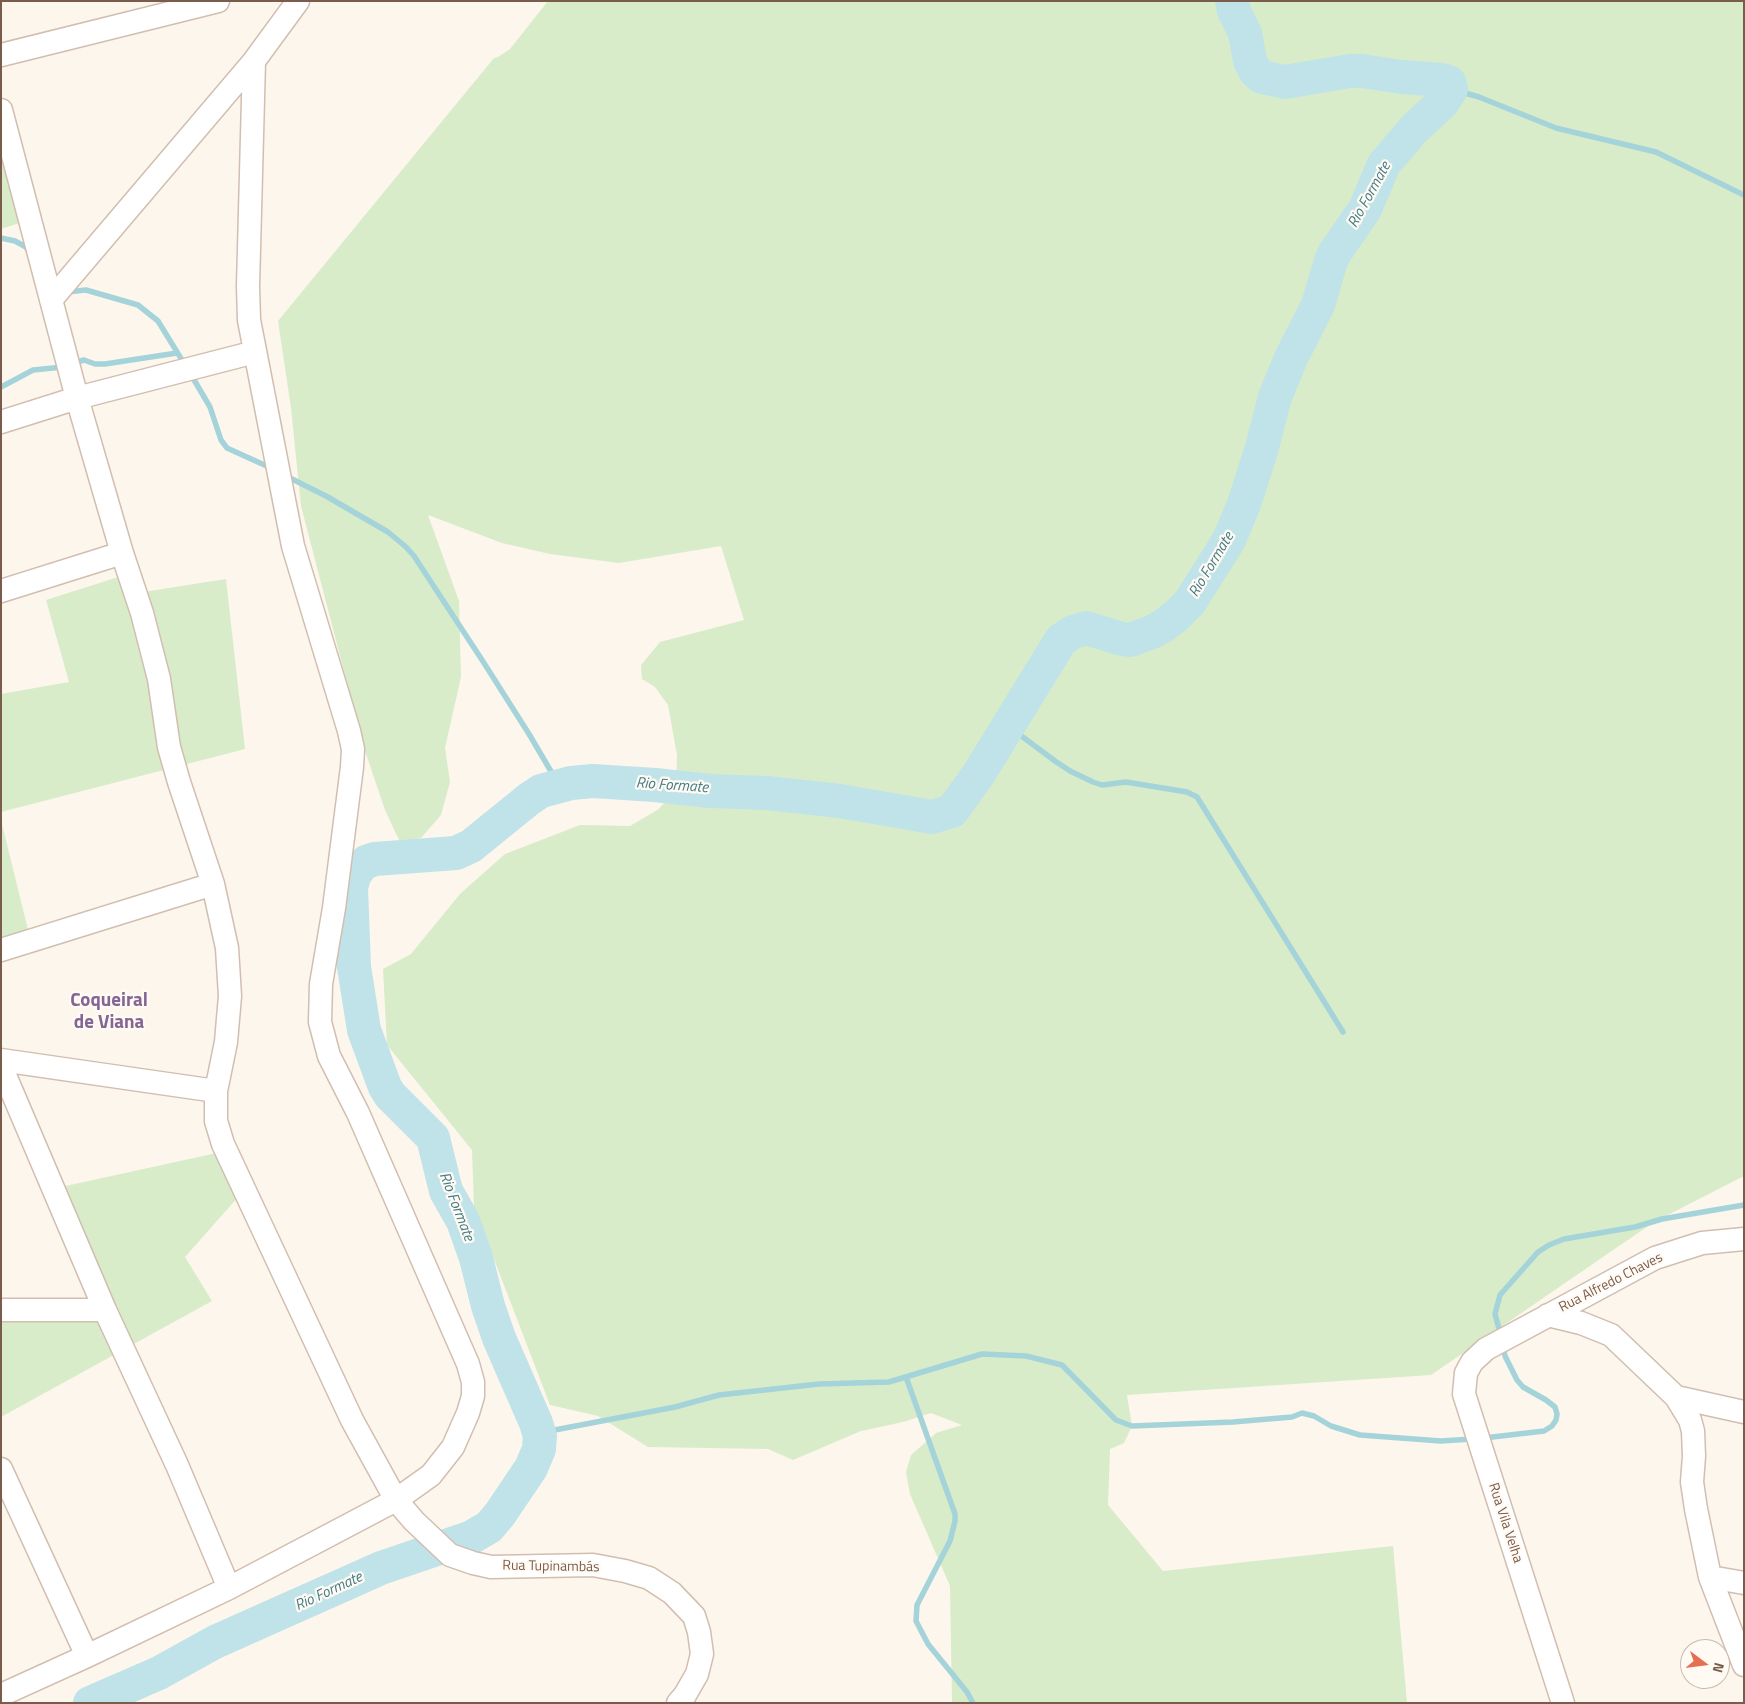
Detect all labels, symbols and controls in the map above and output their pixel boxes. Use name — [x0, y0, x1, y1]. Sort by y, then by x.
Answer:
water label: Rio Formate — [1345, 159, 1395, 231]
water label: Rio Formate — [1186, 529, 1238, 601]
water label: Rio Formate — [635, 775, 709, 797]
district label: Coqueiral de Viana — [70, 990, 148, 1034]
water label: Rio Formate — [435, 1170, 477, 1244]
street label: Rua Alfredo Chaves — [1556, 1250, 1666, 1316]
street label: Rua Vila Velha — [1484, 1481, 1526, 1565]
street label: Rua Tupinambás — [502, 1558, 600, 1576]
water label: Rio Formate — [292, 1569, 366, 1615]
north arrow — [1680, 1639, 1730, 1689]
text: N — [1708, 1660, 1730, 1675]

